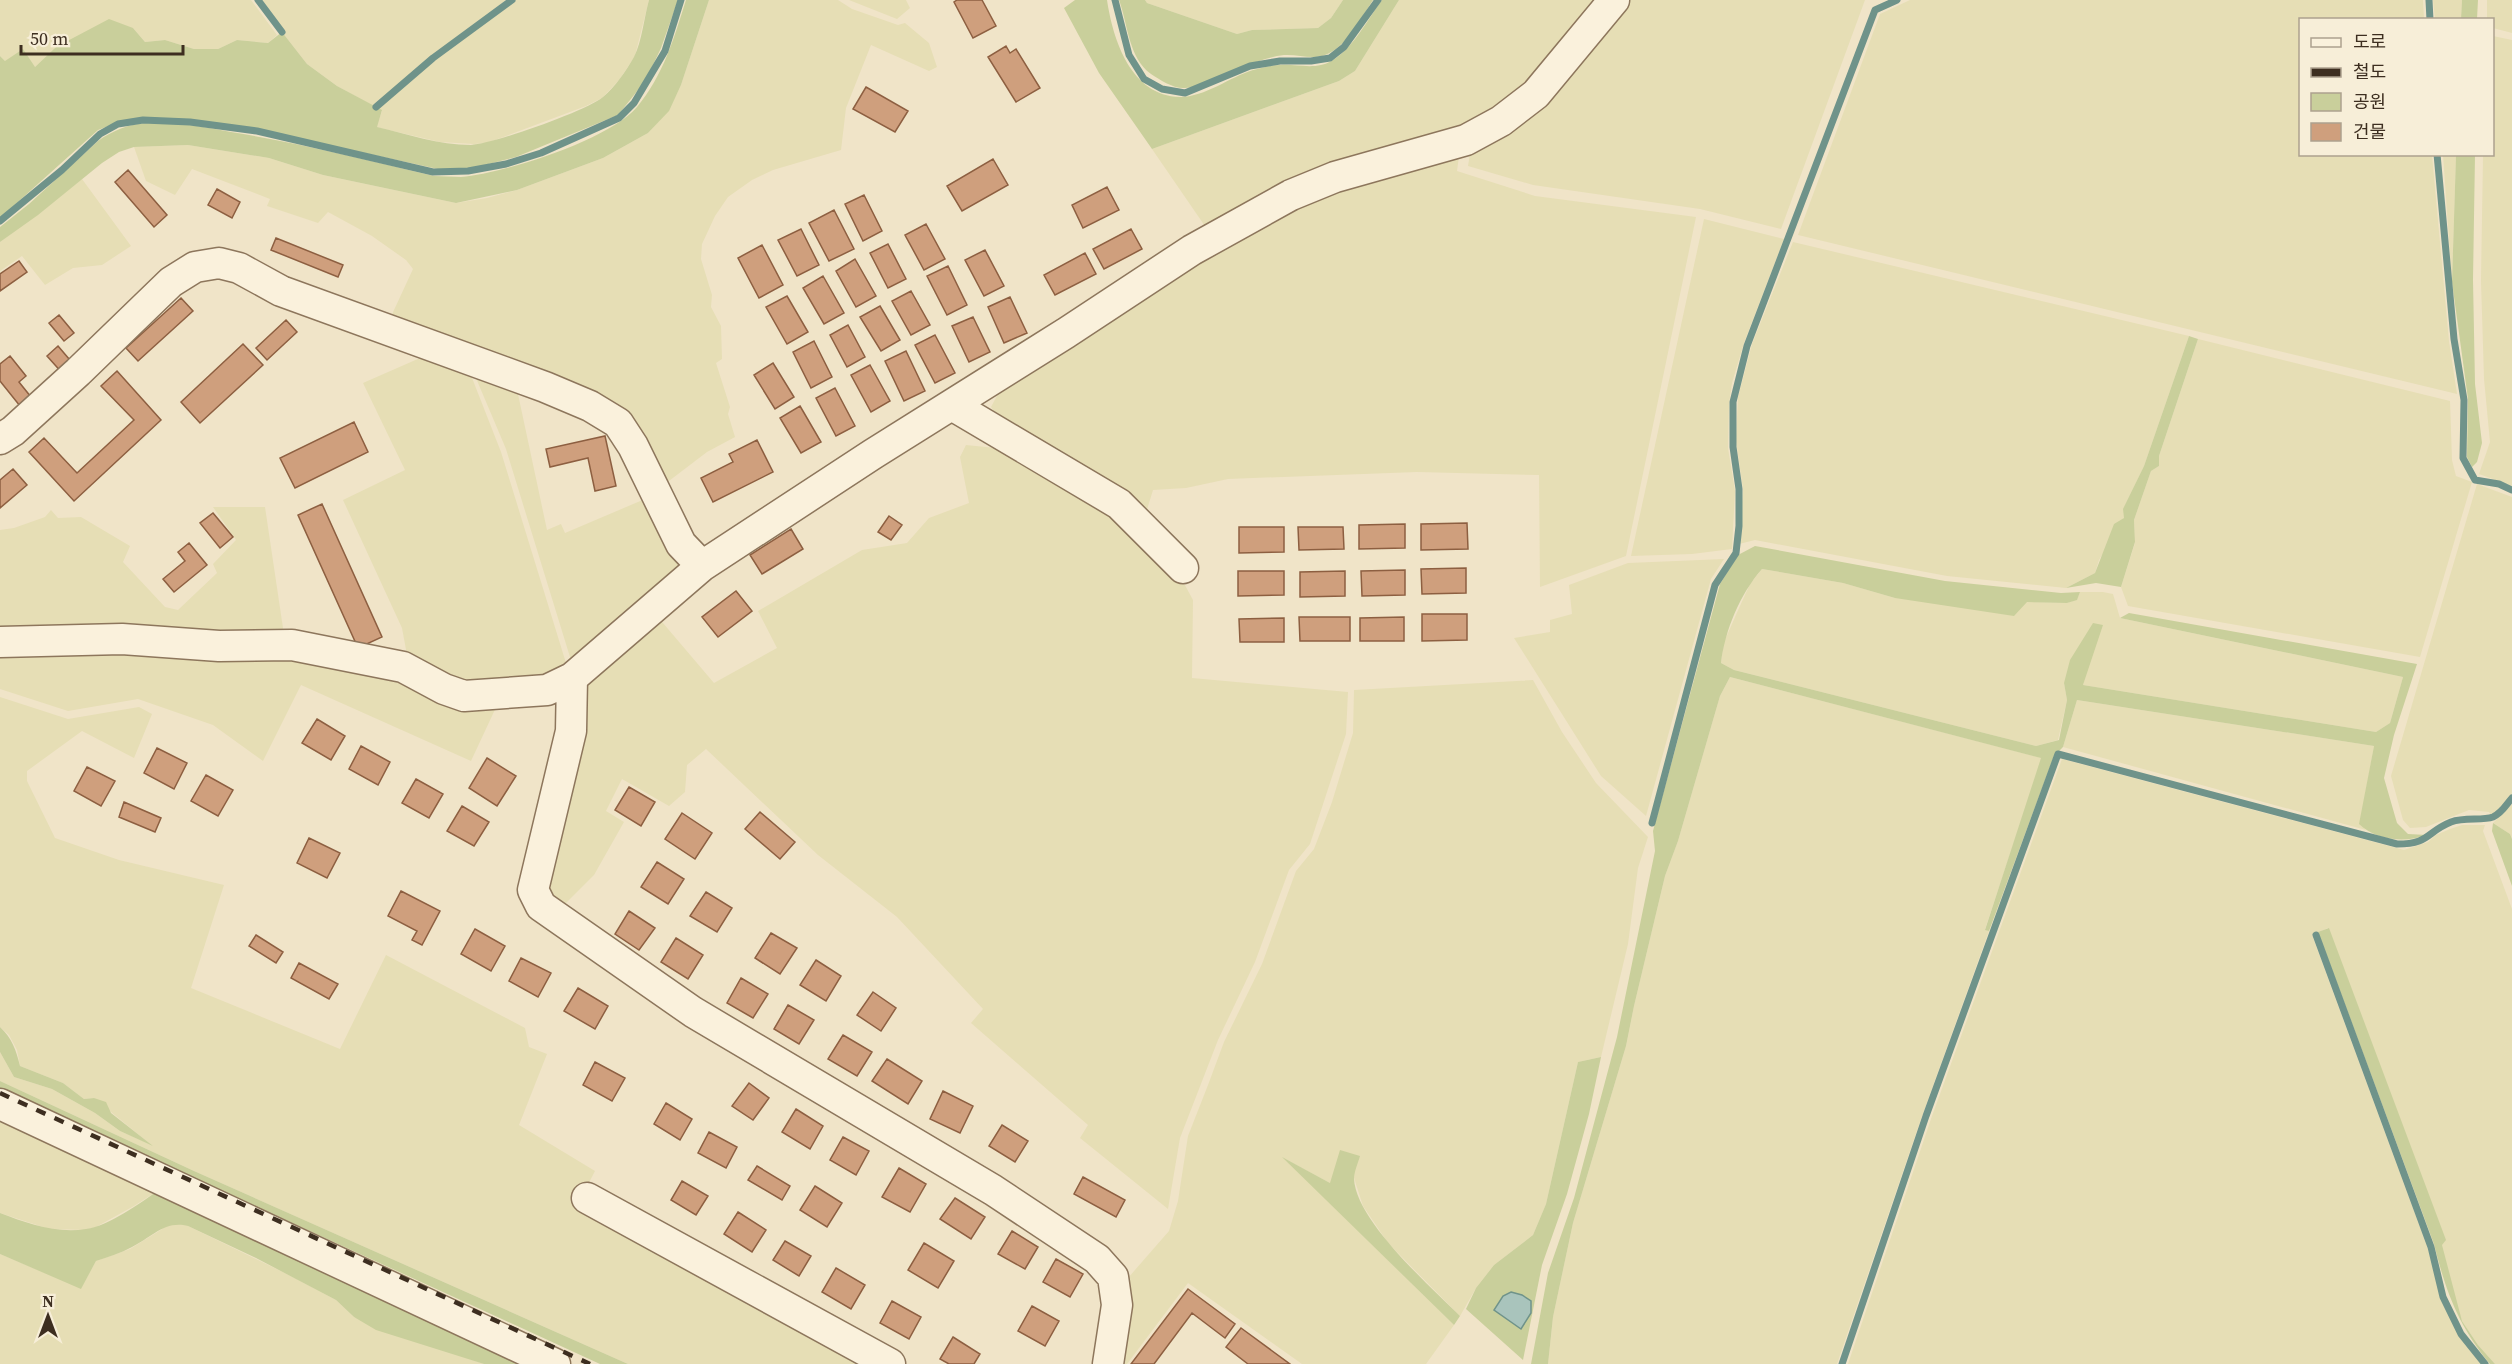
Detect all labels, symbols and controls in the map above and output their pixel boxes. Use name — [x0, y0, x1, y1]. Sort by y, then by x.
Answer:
scale bar — [21, 18, 183, 56]
legend — [2299, 18, 2494, 156]
text: 50 m — [30, 26, 68, 51]
text: 도로 — [2353, 29, 2386, 54]
text: 철도 — [2353, 59, 2386, 84]
text: 공원 — [2353, 89, 2386, 114]
text: 건물 — [2353, 119, 2386, 144]
north arrow — [18, 1286, 78, 1346]
text: N — [42, 1290, 54, 1312]

